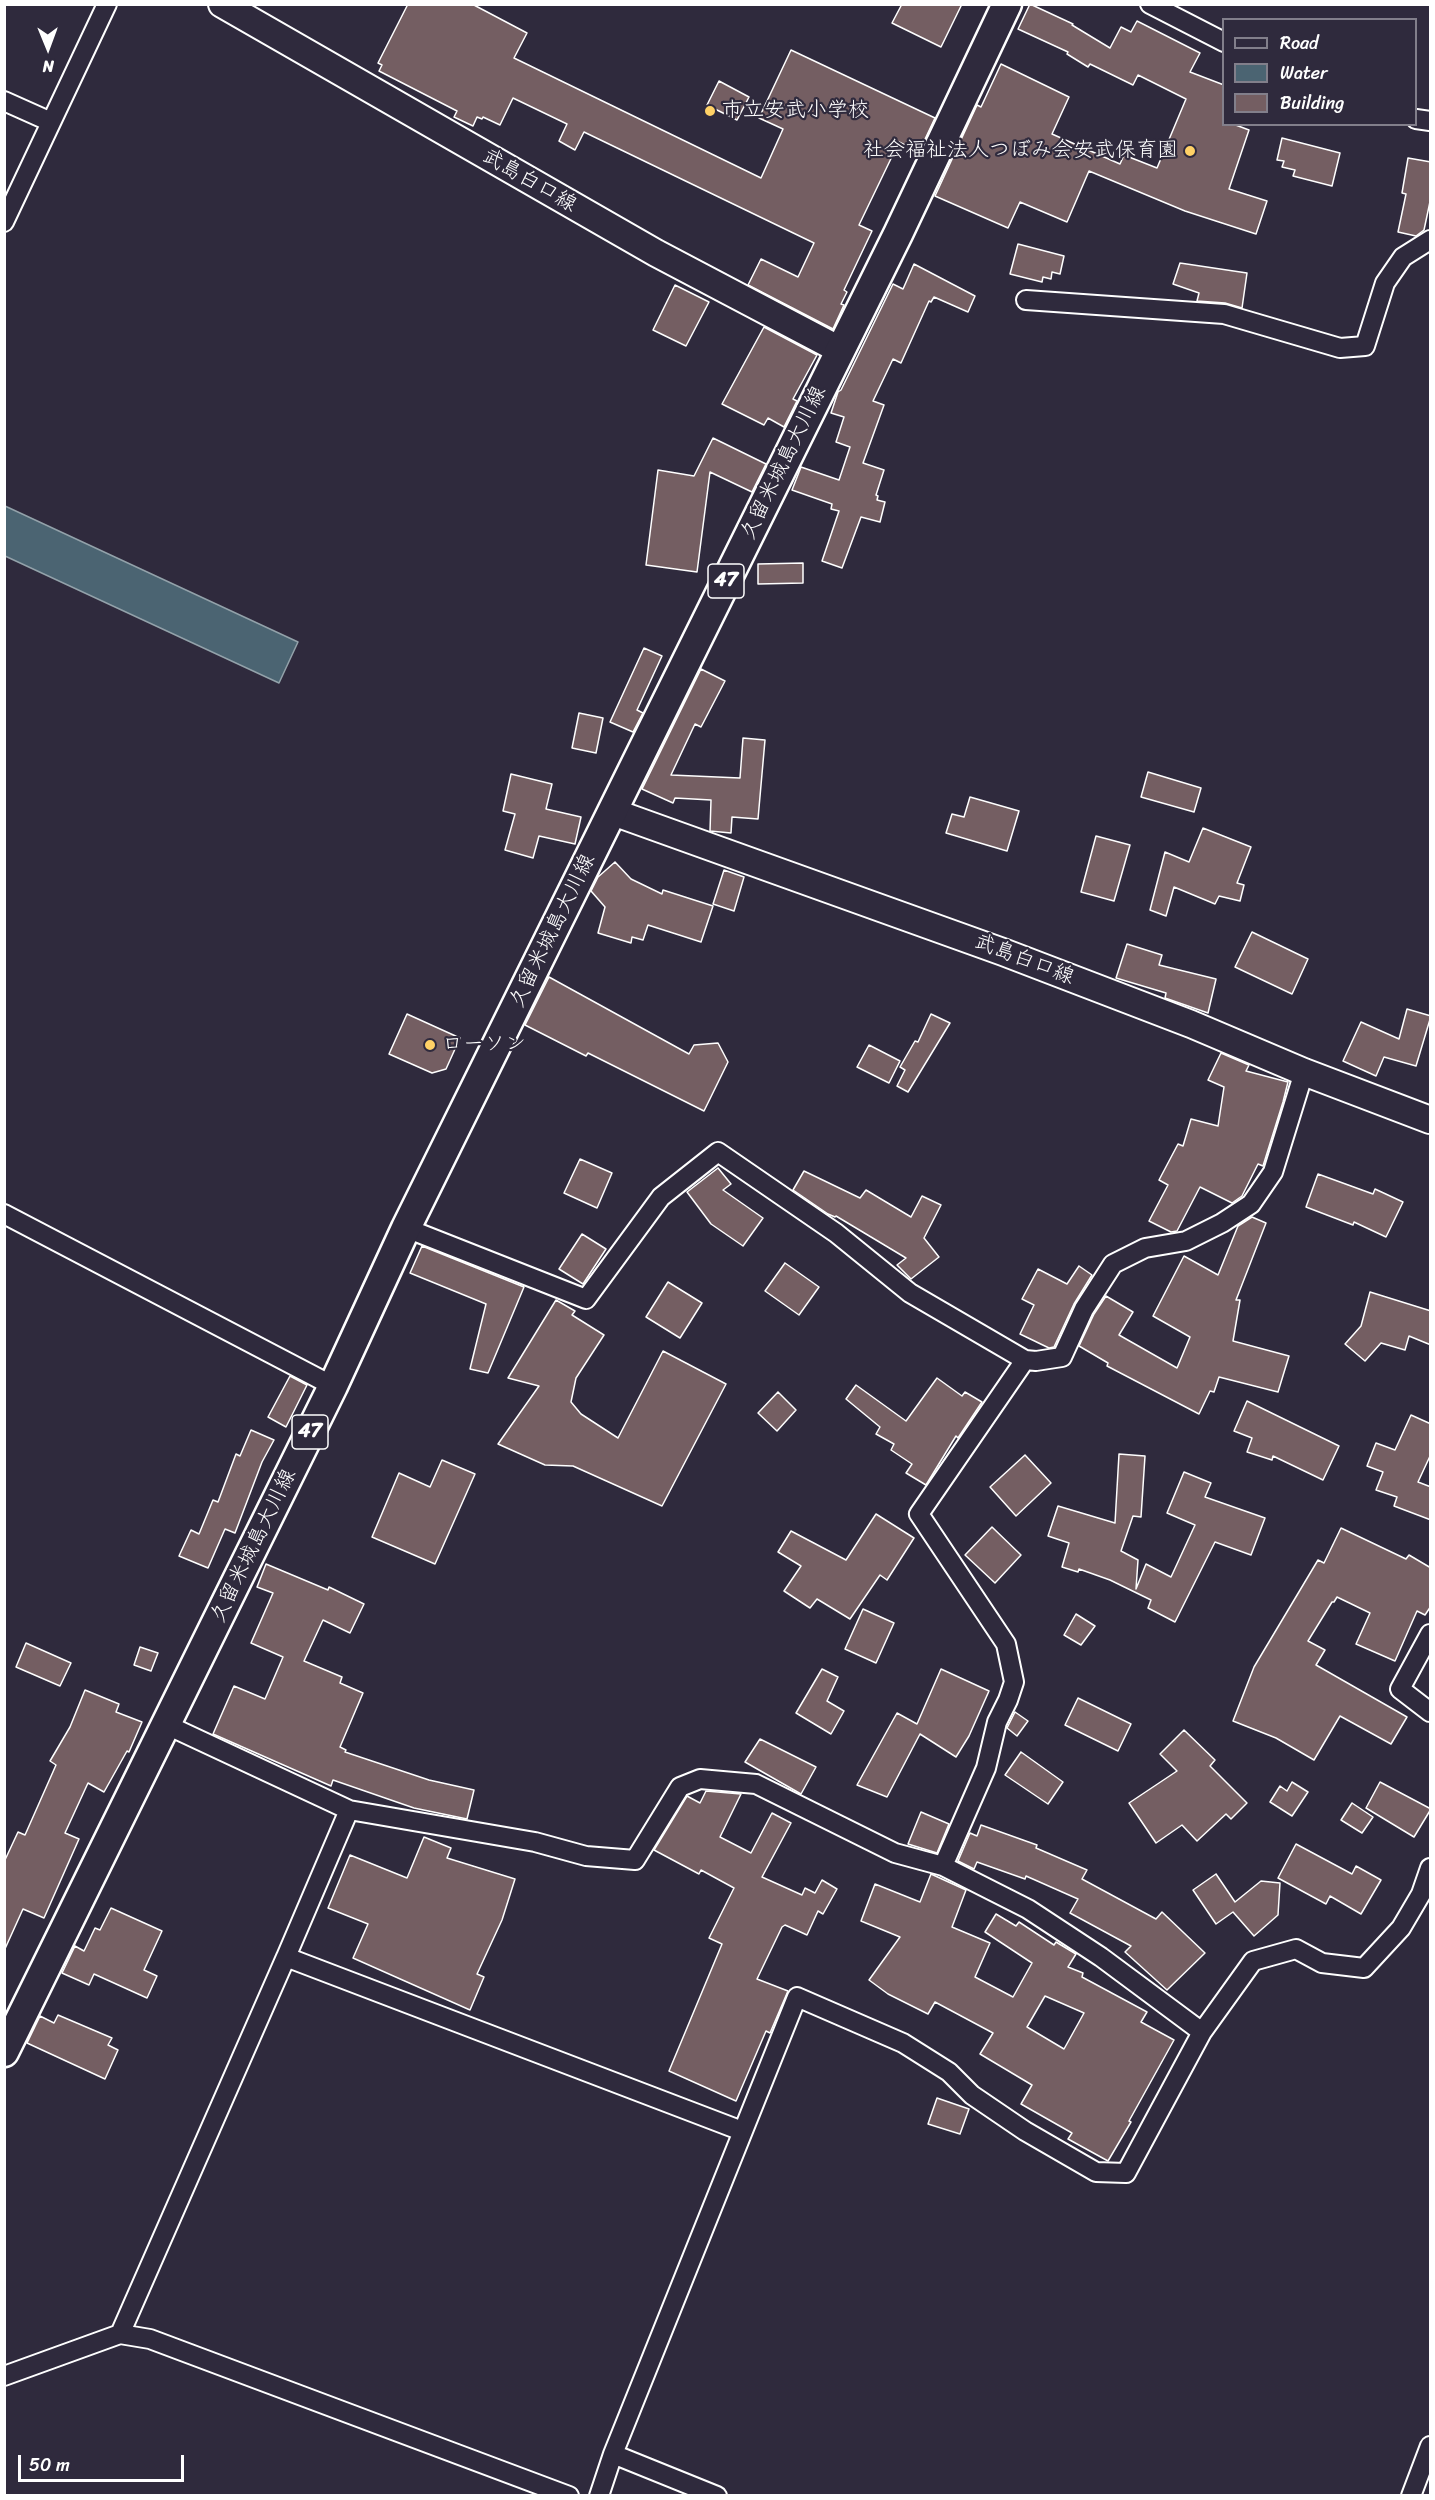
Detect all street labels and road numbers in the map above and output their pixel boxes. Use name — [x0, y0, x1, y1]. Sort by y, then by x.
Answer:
street label: 武島白口線 — [477, 144, 581, 218]
street label: 久留米城島大川線 — [736, 382, 832, 544]
road number: 47 — [708, 564, 744, 598]
street label: 久留米城島大川線 — [505, 850, 601, 1012]
street label: 武島白口線 — [970, 929, 1078, 991]
road number: 47 — [292, 1415, 328, 1449]
street label: 久留米城島大川線 — [206, 1465, 302, 1627]

